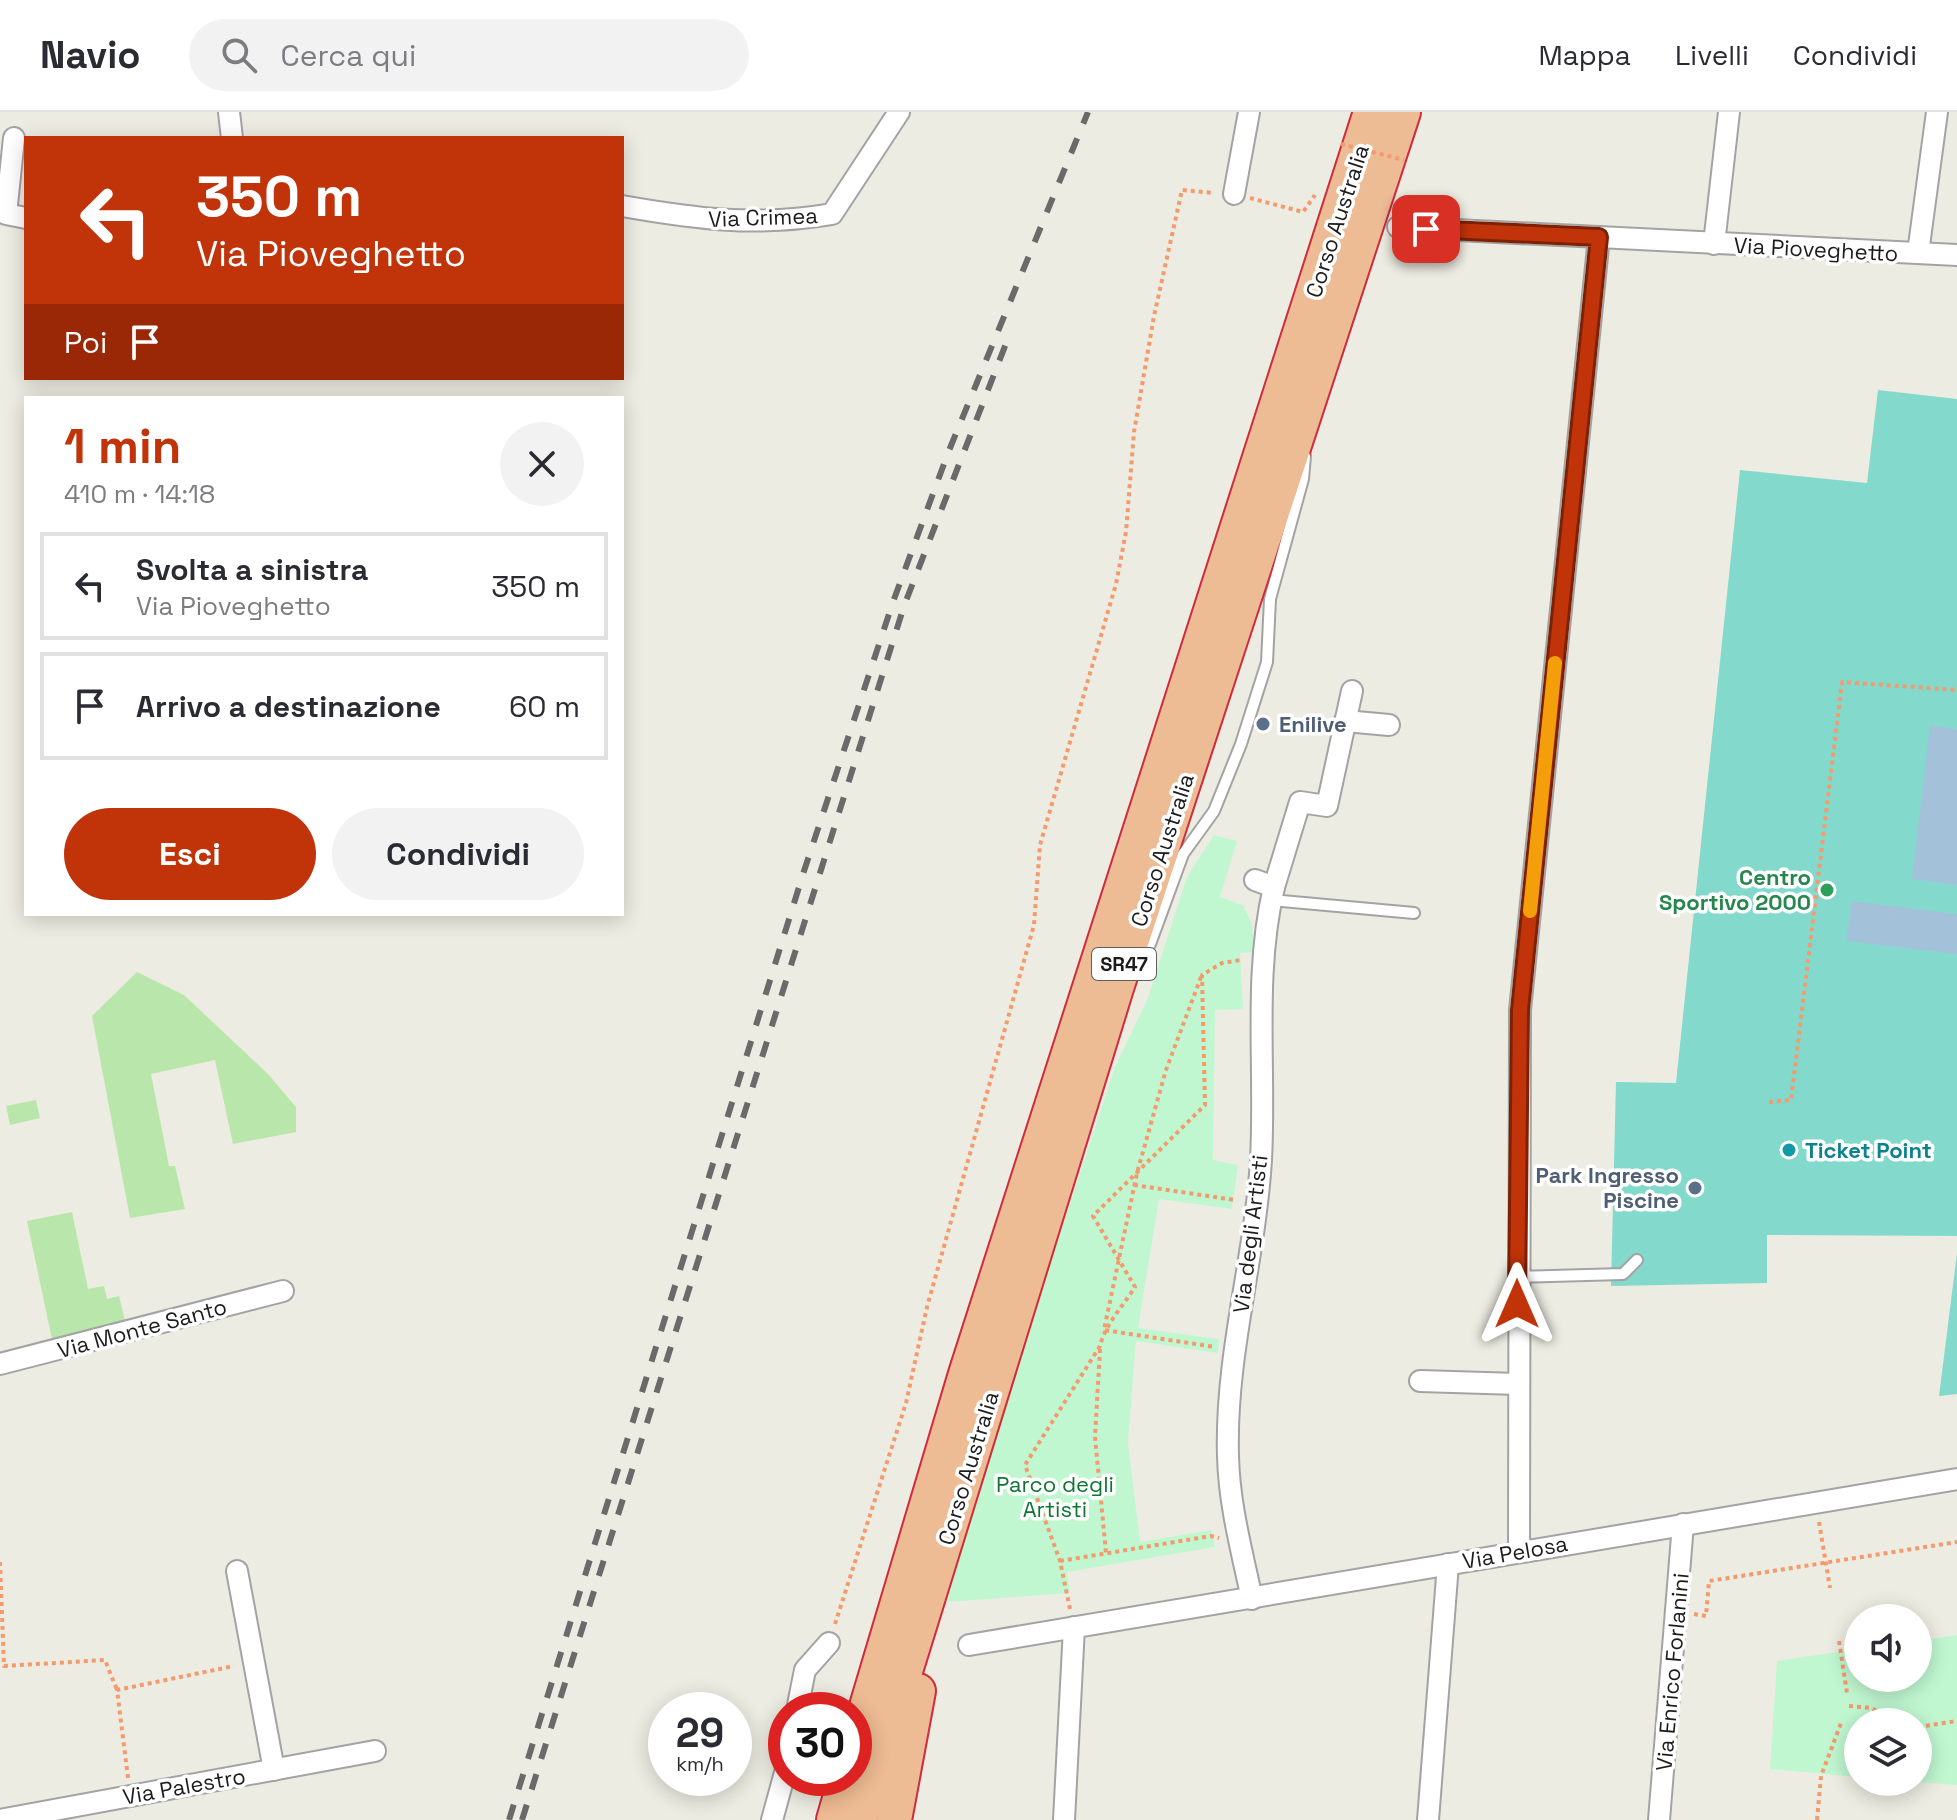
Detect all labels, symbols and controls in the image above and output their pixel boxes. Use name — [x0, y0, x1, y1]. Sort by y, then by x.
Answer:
search box — [189, 19, 749, 91]
text: Navio — [40, 31, 141, 79]
icon: search — [217, 33, 261, 77]
text: Cerca qui — [281, 36, 416, 75]
text: Mappa — [1538, 37, 1631, 73]
text: Livelli — [1675, 37, 1749, 73]
text: Condividi — [1793, 37, 1917, 73]
street label: Corso Australia — [1299, 141, 1375, 301]
text: 350 m — [196, 161, 362, 232]
icon: left — [64, 168, 168, 272]
pin — [1392, 195, 1460, 263]
street label: Via Crimea — [708, 201, 819, 233]
icon: arrive — [1404, 207, 1448, 251]
text: Via Pioveghetto — [196, 231, 466, 277]
street label: Via Pioveghetto — [1733, 231, 1899, 267]
icon: arrive — [123, 320, 167, 364]
text: Poi — [64, 323, 107, 362]
text: 1 min — [64, 416, 181, 477]
button: close — [500, 422, 584, 506]
text: 410 m · 14:18 — [64, 477, 215, 511]
text: Svolta a sinistra — [136, 550, 368, 589]
icon: left — [68, 564, 112, 608]
text: 350 m — [491, 567, 580, 606]
text: Via Pioveghetto — [136, 589, 331, 623]
icon: arrive — [68, 684, 112, 728]
text: Arrivo a destinazione — [136, 687, 441, 726]
text: 60 m — [509, 687, 580, 726]
place label: Enilive — [1279, 710, 1347, 738]
marker: Enilive — [1254, 715, 1272, 733]
street label: Corso Australia — [1124, 770, 1200, 930]
button: Esci — [64, 808, 316, 900]
button: Condividi — [332, 808, 584, 900]
place label: Centro Sportivo 2000 — [1659, 863, 1811, 916]
marker: Centro Sportivo 2000 — [1818, 881, 1836, 899]
road number: SR47 — [1092, 948, 1156, 980]
place label: Ticket Point — [1805, 1136, 1932, 1164]
marker: Ticket Point — [1780, 1141, 1798, 1159]
street label: Via degli Artisti — [1226, 1153, 1274, 1315]
place label: Park Ingresso Piscine — [1536, 1161, 1679, 1214]
marker: Park Ingresso Piscine — [1686, 1179, 1704, 1197]
position arrow — [1475, 1262, 1559, 1346]
street label: Via Monte Santo — [54, 1292, 230, 1364]
street label: Corso Australia — [931, 1387, 1005, 1548]
park label: Parco degli Artisti — [996, 1470, 1114, 1523]
street label: Via Pelosa — [1460, 1529, 1570, 1575]
street label: Via Enrico Forlanini — [1649, 1572, 1695, 1772]
map controls — [1844, 1604, 1932, 1796]
button: sound — [1844, 1604, 1932, 1692]
speed limit sign: 30 — [768, 1692, 872, 1796]
text: 29 — [676, 1708, 724, 1759]
button: layers — [1844, 1708, 1932, 1796]
text: km/h — [676, 1751, 724, 1777]
street label: Via Palestro — [120, 1761, 248, 1811]

